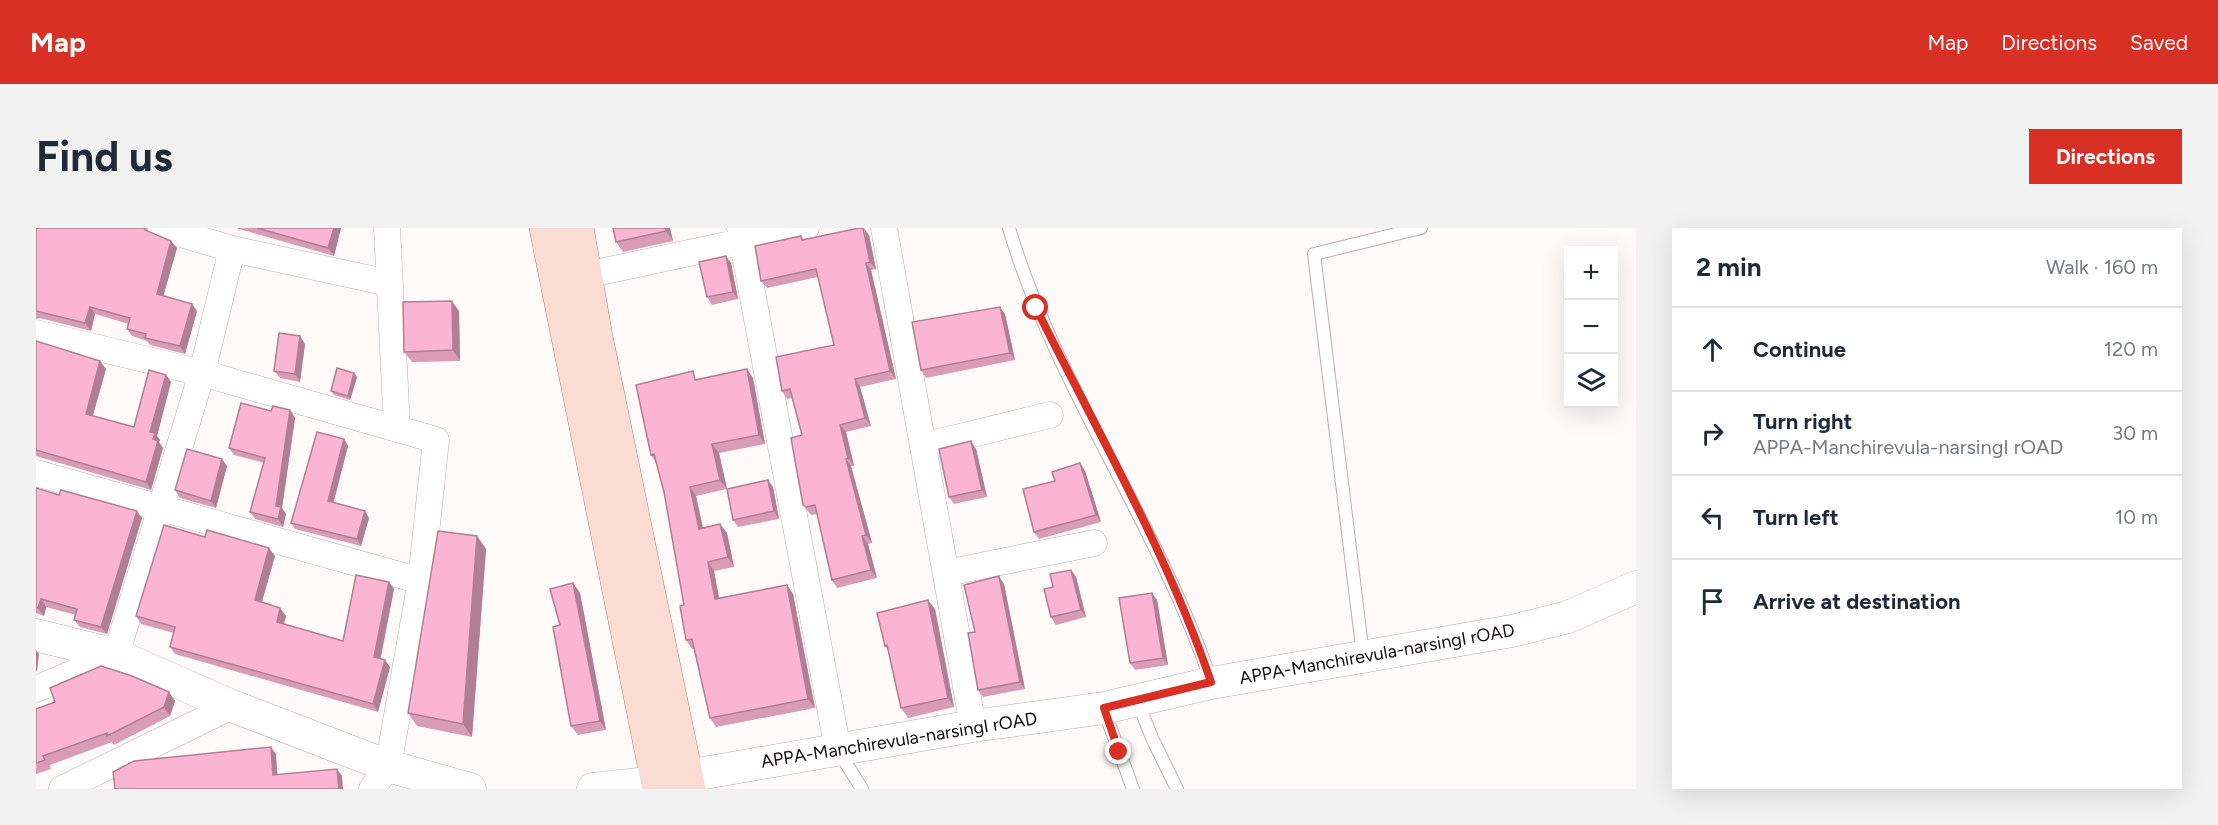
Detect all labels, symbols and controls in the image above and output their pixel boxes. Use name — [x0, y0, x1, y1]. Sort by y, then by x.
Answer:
text: Map — [30, 25, 86, 59]
text: Map — [1927, 30, 1968, 55]
text: Directions — [2001, 30, 2097, 55]
text: Saved — [2130, 30, 2188, 55]
button: Directions — [2029, 129, 2182, 184]
text: Find us — [36, 131, 173, 182]
map controls — [1564, 246, 1618, 408]
button: + — [1564, 246, 1618, 300]
text: 2 min — [1696, 251, 1762, 283]
text: Walk · 160 m — [2046, 255, 2158, 279]
route start — [1022, 294, 1048, 320]
button: − — [1564, 300, 1618, 354]
icon: ahead — [1696, 333, 1729, 366]
text: Continue — [1753, 336, 1846, 363]
text: 120 m — [2104, 337, 2158, 361]
button: layers — [1564, 354, 1618, 408]
text: Turn right — [1753, 408, 1852, 435]
icon: right — [1696, 417, 1729, 450]
text: 30 m — [2112, 421, 2158, 445]
text: APPA-Manchirevula-narsingI rOAD — [1753, 435, 2063, 459]
icon: left — [1696, 501, 1729, 534]
text: Turn left — [1753, 504, 1839, 531]
text: 10 m — [2115, 505, 2158, 529]
icon: arrive — [1696, 585, 1729, 618]
text: Arrive at destination — [1753, 588, 1961, 615]
street label: APPA-Manchirevula-narsingI rOAD — [1238, 619, 1516, 689]
street label: APPA-Manchirevula-narsingI rOAD — [759, 707, 1039, 773]
route end — [1105, 738, 1131, 764]

